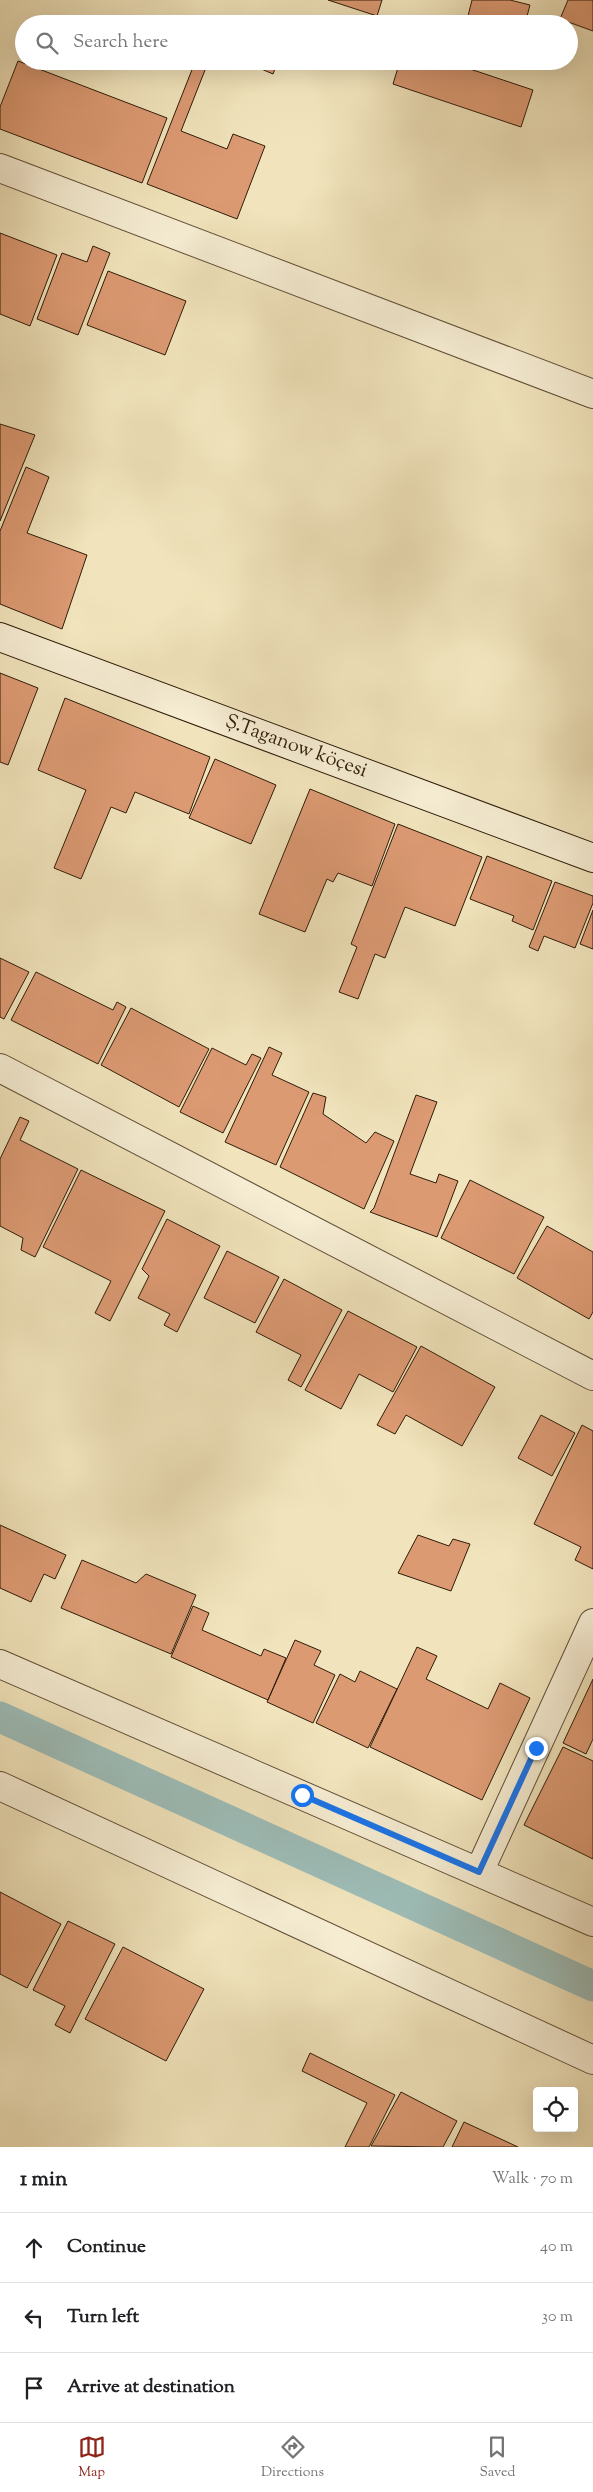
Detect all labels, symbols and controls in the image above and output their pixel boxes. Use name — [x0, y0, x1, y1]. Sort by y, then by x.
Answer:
search box — [15, 15, 578, 70]
icon: search — [33, 29, 61, 57]
text: Search here — [73, 29, 168, 56]
street label: Ş.Taganow köçesi — [221, 708, 371, 786]
route end — [525, 1737, 548, 1760]
route start — [291, 1784, 314, 1807]
map controls — [533, 2087, 578, 2132]
button: locate — [533, 2087, 578, 2132]
text: 1 min — [20, 2165, 67, 2195]
text: Walk · 70 m — [492, 2168, 573, 2191]
icon: ahead — [20, 2234, 48, 2262]
text: Continue — [67, 2234, 146, 2261]
text: 40 m — [540, 2236, 573, 2259]
icon: left — [20, 2304, 48, 2332]
text: Turn left — [67, 2304, 139, 2331]
text: 30 m — [542, 2306, 573, 2329]
icon: arrive — [20, 2374, 48, 2402]
text: Arrive at destination — [67, 2374, 235, 2401]
tab: Map — [78, 2433, 106, 2483]
tab: Directions — [261, 2433, 324, 2483]
tab: Saved — [479, 2433, 515, 2483]

